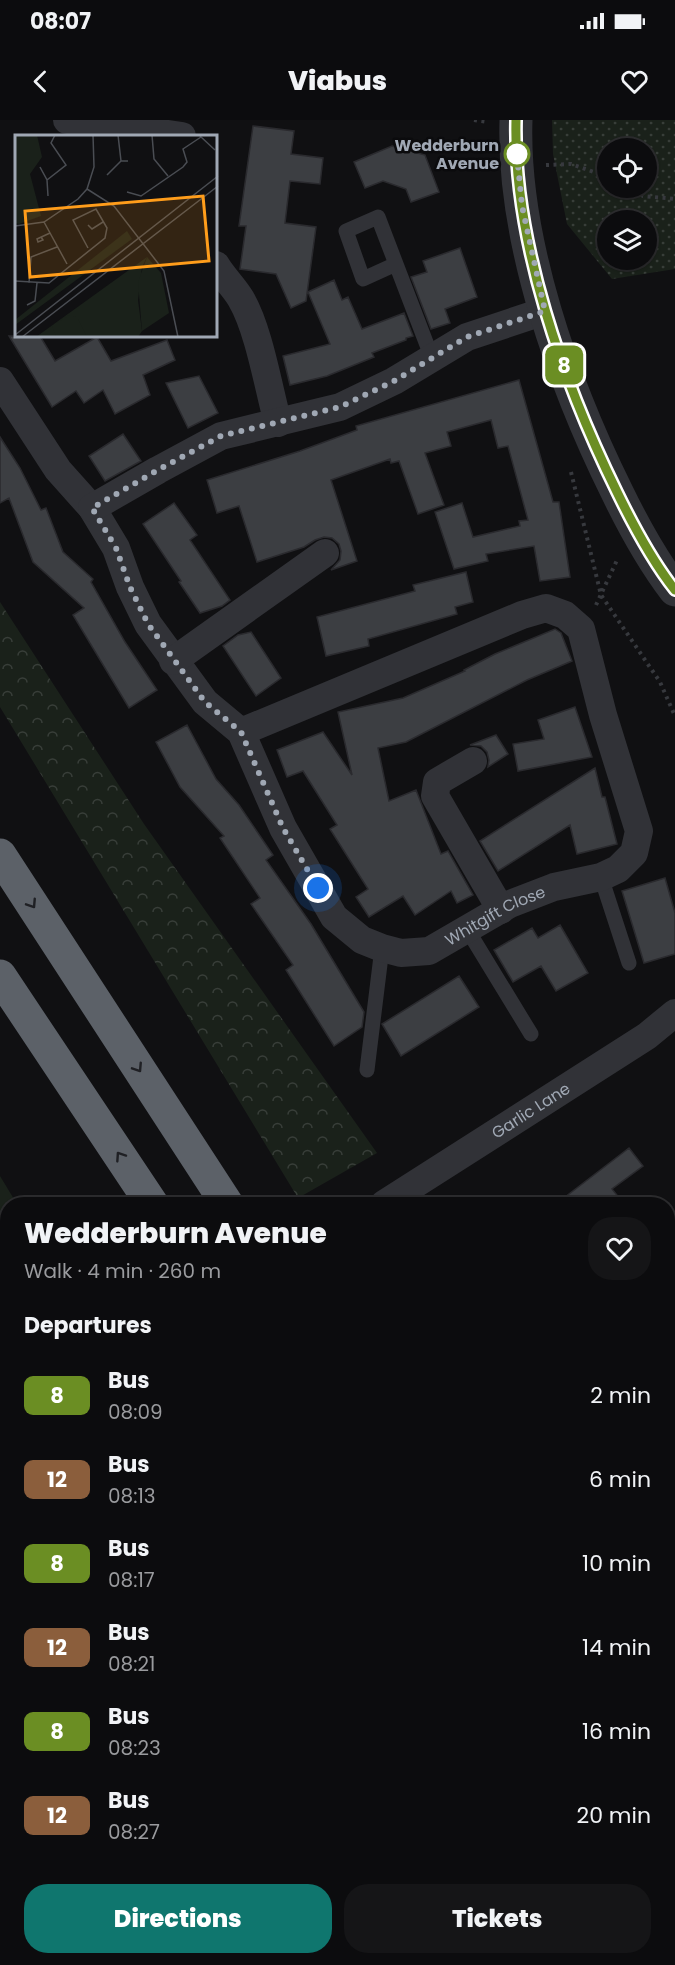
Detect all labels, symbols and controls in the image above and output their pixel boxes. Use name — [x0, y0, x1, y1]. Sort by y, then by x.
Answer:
text: 08:07 — [30, 6, 91, 37]
text: Viabus — [288, 62, 387, 99]
icon: back — [24, 65, 57, 98]
icon: heart — [618, 65, 651, 98]
place label: Wedderburn Avenue — [395, 134, 499, 175]
inset map — [15, 135, 218, 338]
map controls — [597, 138, 657, 270]
button: locate — [597, 138, 657, 198]
marker: Wedderburn Avenue — [504, 141, 530, 167]
button: layers — [597, 210, 657, 270]
line badge: 8 — [544, 346, 584, 384]
text: 8 — [557, 351, 571, 380]
your location — [303, 873, 333, 903]
street label: Whitgift Close — [441, 880, 549, 951]
one-way arrow — [25, 898, 36, 909]
one-way arrow — [131, 1061, 142, 1072]
street label: Garlic Lane — [487, 1077, 575, 1144]
one-way arrow — [116, 1151, 127, 1162]
text: Wedderburn Avenue — [24, 1214, 327, 1253]
button: heart — [588, 1217, 651, 1280]
text: Walk · 4 min · 260 m — [24, 1257, 221, 1285]
text: Departures — [24, 1310, 152, 1341]
text: Bus — [108, 1365, 150, 1396]
text: 2 min — [590, 1380, 651, 1411]
text: 8 — [50, 1381, 64, 1410]
text: 08:09 — [108, 1398, 163, 1426]
text: Bus — [108, 1449, 150, 1480]
text: 6 min — [589, 1464, 651, 1495]
text: 12 — [47, 1465, 67, 1494]
text: 08:13 — [108, 1482, 156, 1510]
text: Bus — [108, 1533, 150, 1564]
text: 10 min — [582, 1548, 651, 1579]
text: 8 — [50, 1549, 64, 1578]
text: 08:17 — [108, 1566, 155, 1594]
text: Bus — [108, 1617, 150, 1648]
text: 14 min — [582, 1632, 651, 1663]
text: 12 — [47, 1633, 67, 1662]
text: 08:21 — [108, 1650, 155, 1678]
text: Bus — [108, 1701, 150, 1732]
text: 16 min — [582, 1716, 651, 1747]
text: 8 — [50, 1717, 64, 1746]
text: 08:23 — [108, 1734, 161, 1762]
text: Bus — [108, 1785, 150, 1816]
text: 20 min — [577, 1800, 651, 1831]
text: 12 — [47, 1801, 67, 1830]
text: 08:27 — [108, 1818, 160, 1846]
button: Directions — [24, 1884, 332, 1953]
button: Tickets — [344, 1884, 651, 1953]

